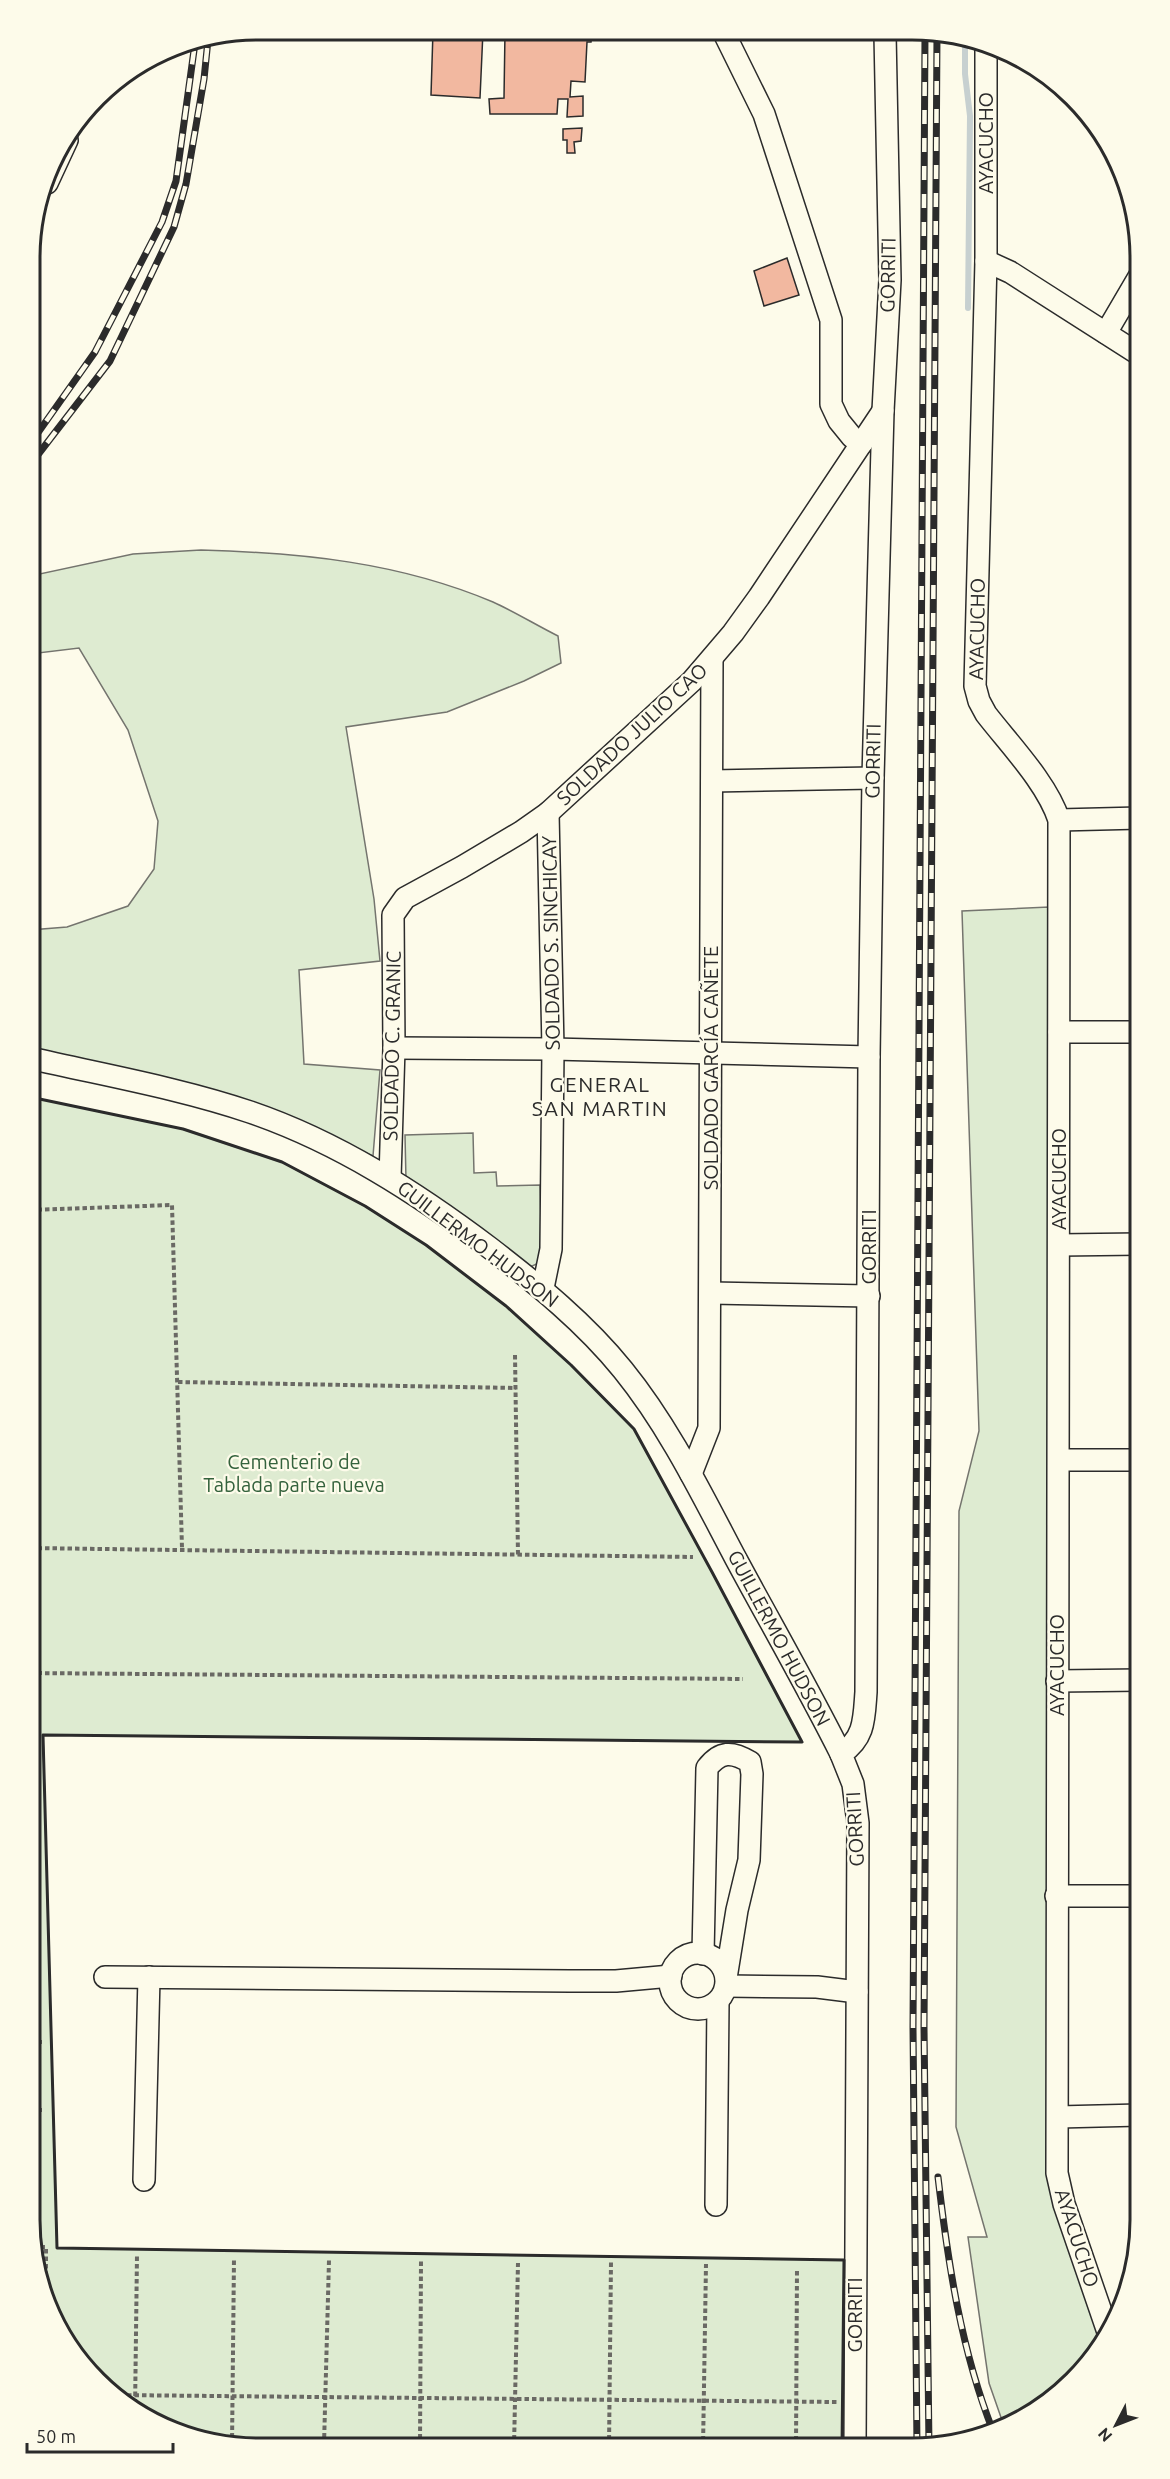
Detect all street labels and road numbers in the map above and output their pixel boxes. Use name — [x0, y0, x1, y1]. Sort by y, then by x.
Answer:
street label: AYACUCHO — [974, 92, 997, 194]
street label: GORRITI — [875, 237, 900, 313]
street label: AYACUCHO — [964, 578, 989, 680]
street label: SOLDADO JULIO CAO — [552, 658, 712, 809]
street label: GORRITI — [860, 723, 885, 799]
street label: SOLDADO S. SINCHICAY — [537, 835, 564, 1051]
street label: SOLDADO GARCÍA CAÑETE — [699, 946, 722, 1190]
street label: SOLDADO C. GRANIC — [378, 951, 405, 1141]
street label: AYACUCHO — [1047, 1128, 1070, 1230]
street label: GUILLERMO HUDSON — [393, 1176, 563, 1312]
street label: GORRITI — [857, 1209, 880, 1285]
street label: GUILLERMO HUDSON — [723, 1546, 836, 1730]
street label: AYACUCHO — [1045, 1614, 1068, 1716]
street label: GORRITI — [841, 1791, 868, 1867]
street label: AYACUCHO — [1051, 2186, 1104, 2290]
street label: GORRITI — [843, 2277, 866, 2353]

